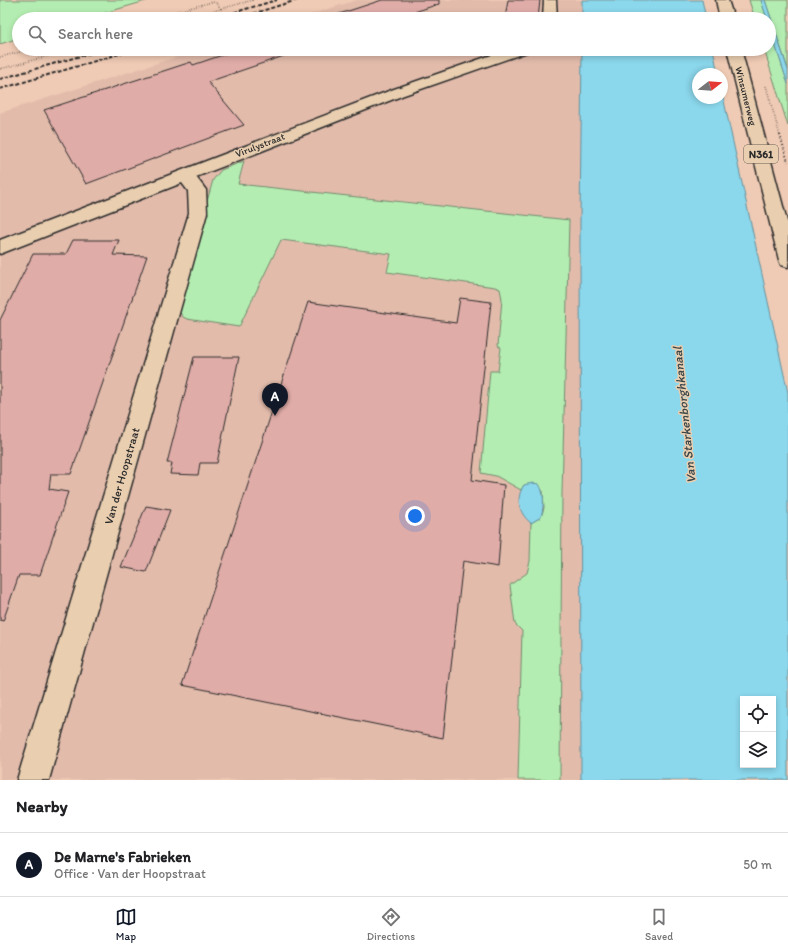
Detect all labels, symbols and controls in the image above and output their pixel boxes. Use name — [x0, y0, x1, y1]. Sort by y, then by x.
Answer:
search box — [12, 12, 776, 56]
icon: search — [26, 23, 48, 45]
text: Search here — [58, 25, 133, 43]
street label: Winsumerweg — [732, 65, 760, 128]
north arrow — [692, 68, 728, 104]
street label: Virulystraat — [234, 130, 287, 160]
road number: N361 — [744, 145, 778, 163]
water label: Van Starkenborghkanaal — [669, 345, 699, 484]
pin: A — [262, 383, 288, 416]
street label: Van der Hoopstraat — [101, 426, 143, 526]
your location — [405, 506, 425, 526]
map controls — [740, 696, 776, 768]
button: locate — [740, 696, 776, 732]
button: layers — [740, 732, 776, 768]
text: Nearby — [16, 796, 68, 816]
text: De Marne's Fabrieken — [54, 848, 191, 866]
text: A — [25, 857, 33, 872]
text: 50 m — [743, 857, 772, 872]
text: Office · Van der Hoopstraat — [54, 866, 206, 881]
tab: Map — [115, 906, 137, 943]
tab: Directions — [367, 906, 415, 943]
tab: Saved — [645, 906, 673, 943]

